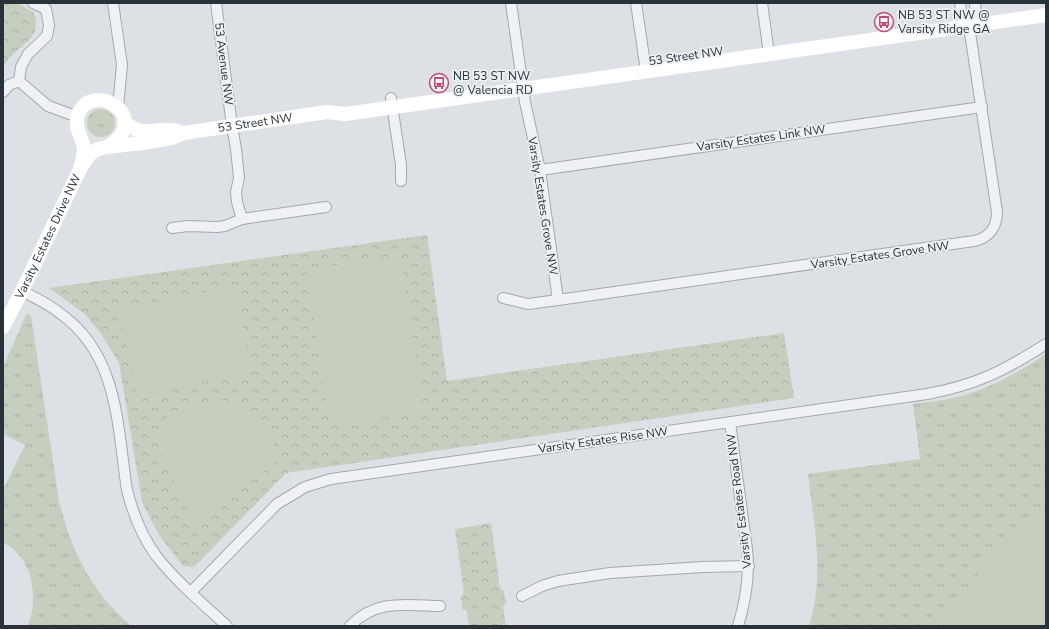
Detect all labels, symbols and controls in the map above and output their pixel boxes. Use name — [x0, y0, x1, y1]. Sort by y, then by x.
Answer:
place label: NB 53 ST NW @ Varsity Ridge GA — [897, 7, 990, 37]
bus stop icon: NB 53 ST NW @ Varsity Ridge GA — [873, 11, 895, 33]
street label: 53 Avenue NW — [211, 22, 237, 106]
street label: 53 Street NW — [648, 43, 724, 69]
place label: NB 53 ST NW @ Valencia RD — [453, 68, 533, 98]
bus stop icon: NB 53 ST NW @ Valencia RD — [428, 72, 450, 94]
street label: 53 Street NW — [217, 109, 294, 136]
street label: Varsity Estates Link NW — [694, 121, 827, 155]
street label: Varsity Estates Grove NW — [524, 135, 562, 276]
street label: Varsity Estates Drive NW — [11, 171, 84, 303]
street label: Varsity Estates Grove NW — [809, 237, 950, 273]
street label: Varsity Estates Rise NW — [536, 423, 669, 457]
street label: Varsity Estates Road NW — [723, 433, 755, 570]

